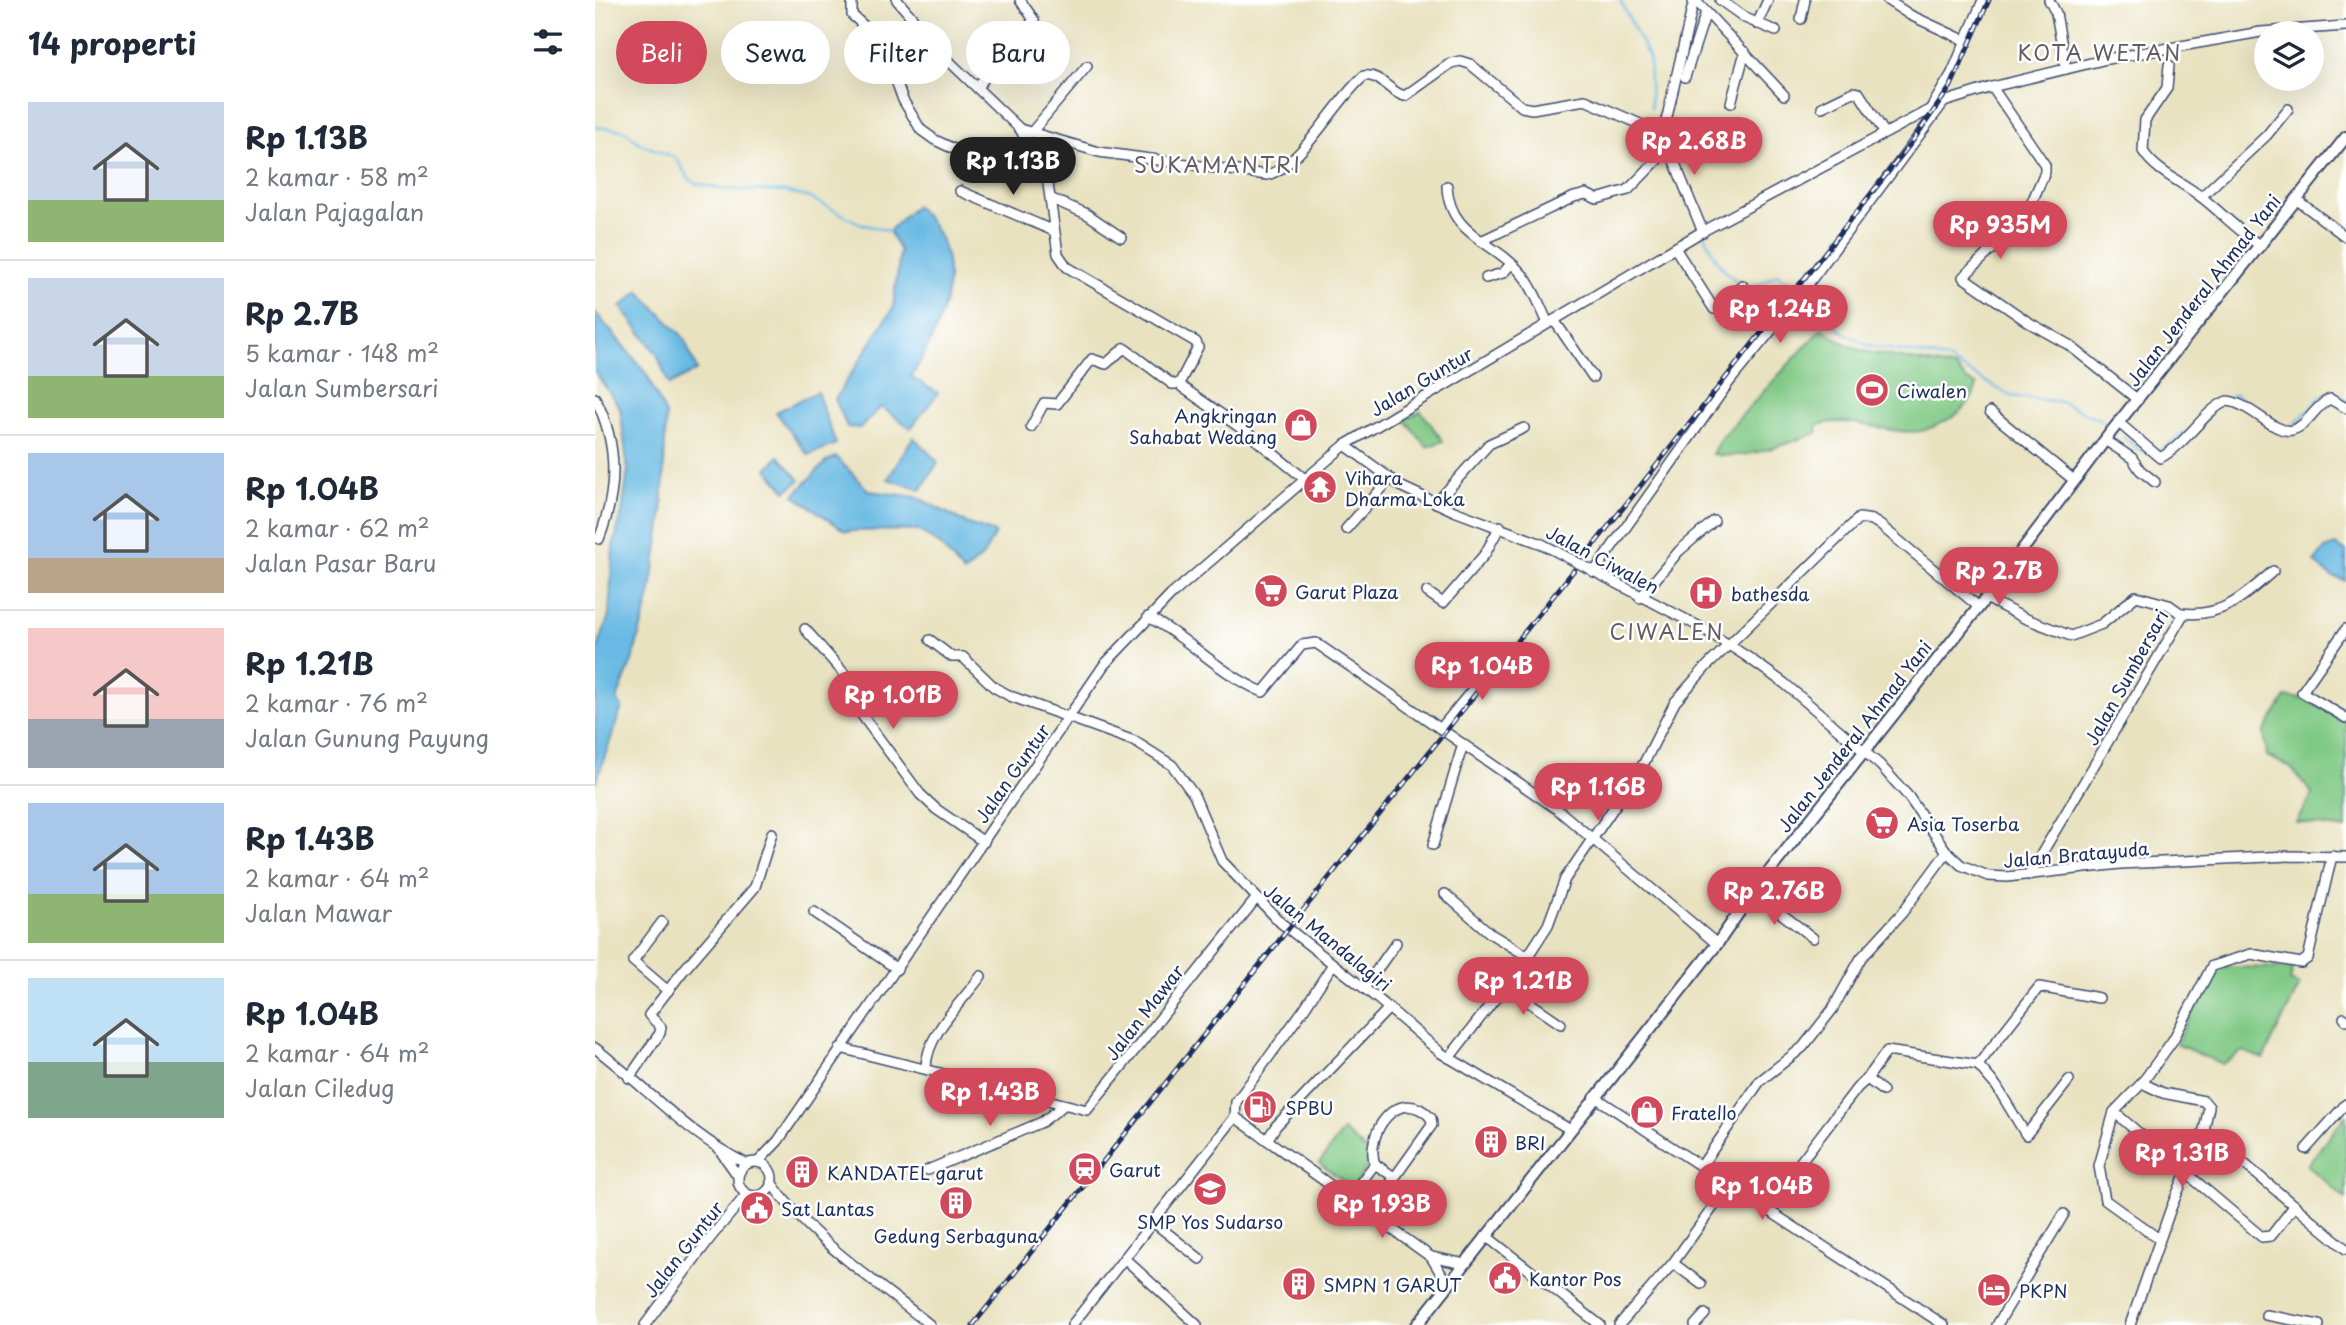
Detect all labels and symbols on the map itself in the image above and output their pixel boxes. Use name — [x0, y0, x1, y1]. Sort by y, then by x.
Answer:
district label: KOTA WETAN — [2018, 36, 2182, 68]
pin: Rp 2.68B — [1622, 118, 1766, 177]
pin: Rp 1.13B — [941, 138, 1085, 197]
district label: SUKAMANTRI — [1134, 148, 1302, 180]
street label: Jalan Jenderal Ahmad Yani — [2119, 188, 2287, 392]
pin: Rp 935M — [1935, 202, 2065, 261]
pin: Rp 1.24B — [1708, 286, 1852, 345]
street label: Jalan Guntur — [1364, 339, 1478, 422]
sports icon: Ciwalen — [1853, 371, 1891, 409]
place label: Ciwalen — [1897, 377, 1967, 404]
place label: Angkringan Sahabat Wedang — [1129, 402, 1277, 450]
shop icon: Angkringan Sahabat Wedang — [1282, 406, 1320, 444]
place label: Vihara Dharma Loka — [1345, 464, 1466, 512]
temple icon: Vihara Dharma Loka — [1301, 468, 1339, 506]
street label: Jalan Ciwalen — [1542, 518, 1664, 600]
pin: Rp 2.7B — [1934, 548, 2064, 607]
supermarket icon: Garut Plaza — [1252, 572, 1290, 610]
hospital icon: bathesda — [1687, 574, 1725, 612]
place label: Garut Plaza — [1295, 578, 1399, 605]
place label: bathesda — [1731, 580, 1809, 607]
street label: Jalan Sumbersari — [2077, 604, 2175, 750]
district label: CIWALEN — [1609, 615, 1725, 647]
street label: Jalan Jenderal Ahmad Yani — [1770, 634, 1938, 838]
pin: Rp 1.04B — [1410, 642, 1554, 702]
pin: Rp 1.01B — [821, 672, 965, 731]
street label: Jalan Guntur — [968, 717, 1057, 828]
pin: Rp 1.16B — [1526, 764, 1670, 823]
supermarket icon: Asia Toserba — [1863, 804, 1901, 842]
place label: Asia Toserba — [1907, 810, 2020, 837]
street label: Jalan Bratayuda — [2002, 834, 2151, 874]
pin: Rp 2.76B — [1702, 867, 1846, 927]
street label: Jalan Mandalagiri — [1258, 877, 1398, 997]
street label: Jalan Mawar — [1098, 958, 1190, 1066]
pin: Rp 1.21B — [1451, 958, 1595, 1017]
pin: Rp 1.43B — [918, 1068, 1062, 1128]
fuel station icon: SPBU — [1241, 1088, 1279, 1126]
shop icon: Fratello — [1628, 1093, 1666, 1131]
place label: SPBU — [1285, 1094, 1334, 1121]
place label: Fratello — [1671, 1099, 1736, 1126]
building icon: BRI — [1472, 1123, 1510, 1161]
place label: BRI — [1515, 1129, 1546, 1156]
pin: Rp 1.31B — [2110, 1130, 2254, 1189]
station icon: Garut — [1066, 1150, 1104, 1188]
building icon: KANDATEL garut — [783, 1153, 821, 1191]
place label: Garut — [1109, 1156, 1161, 1183]
place label: KANDATEL garut — [827, 1159, 983, 1186]
pin: Rp 1.04B — [1690, 1162, 1834, 1222]
school or university icon: SMP Yos Sudarso — [1191, 1170, 1229, 1208]
pin: Rp 1.93B — [1310, 1180, 1454, 1240]
building icon: Gedung Serbaguna — [937, 1184, 975, 1222]
public building icon: Sat Lantas — [738, 1189, 776, 1227]
street label: Jalan Guntur — [637, 1195, 730, 1303]
place label: Sat Lantas — [781, 1195, 874, 1222]
place label: SMP Yos Sudarso — [1137, 1208, 1283, 1235]
place label: Gedung Serbaguna — [874, 1222, 1039, 1249]
public building icon: Kantor Pos — [1486, 1259, 1524, 1297]
building icon: SMPN 1 GARUT — [1280, 1265, 1318, 1303]
place label: Kantor Pos — [1529, 1265, 1621, 1292]
place label: SMPN 1 GARUT — [1323, 1271, 1462, 1298]
hotel icon: PKPN — [1975, 1271, 2013, 1309]
place label: PKPN — [2019, 1277, 2068, 1304]

